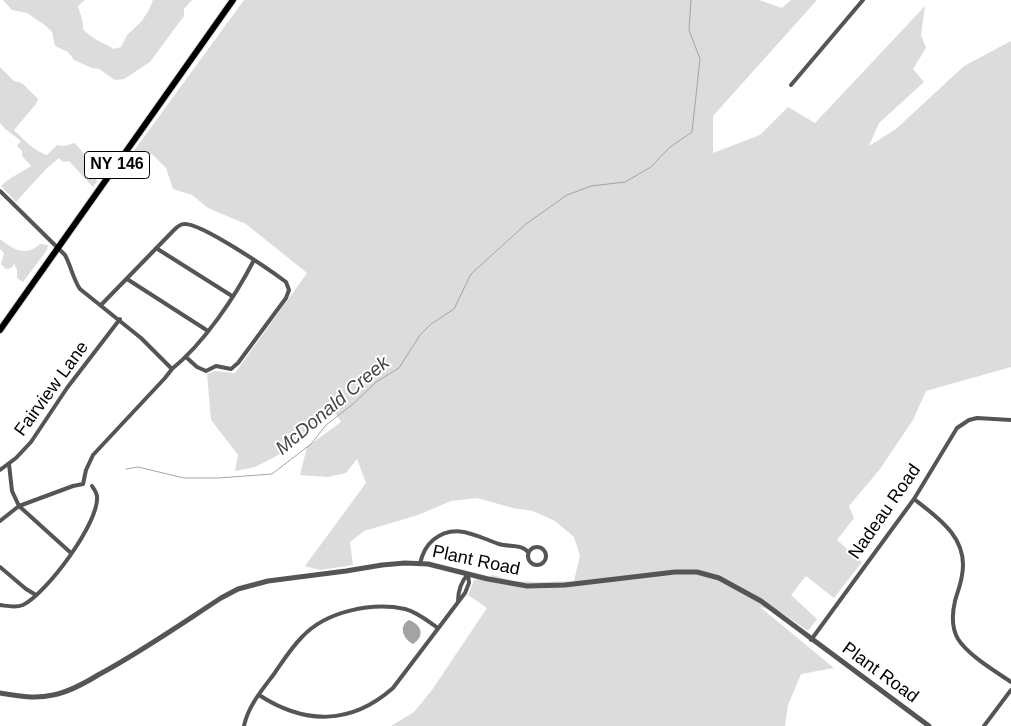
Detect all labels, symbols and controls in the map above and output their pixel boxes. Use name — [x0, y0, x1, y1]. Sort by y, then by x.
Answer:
road number: NY 146 — [84, 152, 150, 178]
street label: Fairview Lane — [10, 337, 94, 441]
water label: McDonald Creek — [271, 352, 395, 460]
street label: Nadeau Road — [844, 460, 926, 564]
street label: Plant Road — [430, 541, 522, 581]
street label: Plant Road — [838, 638, 922, 708]

